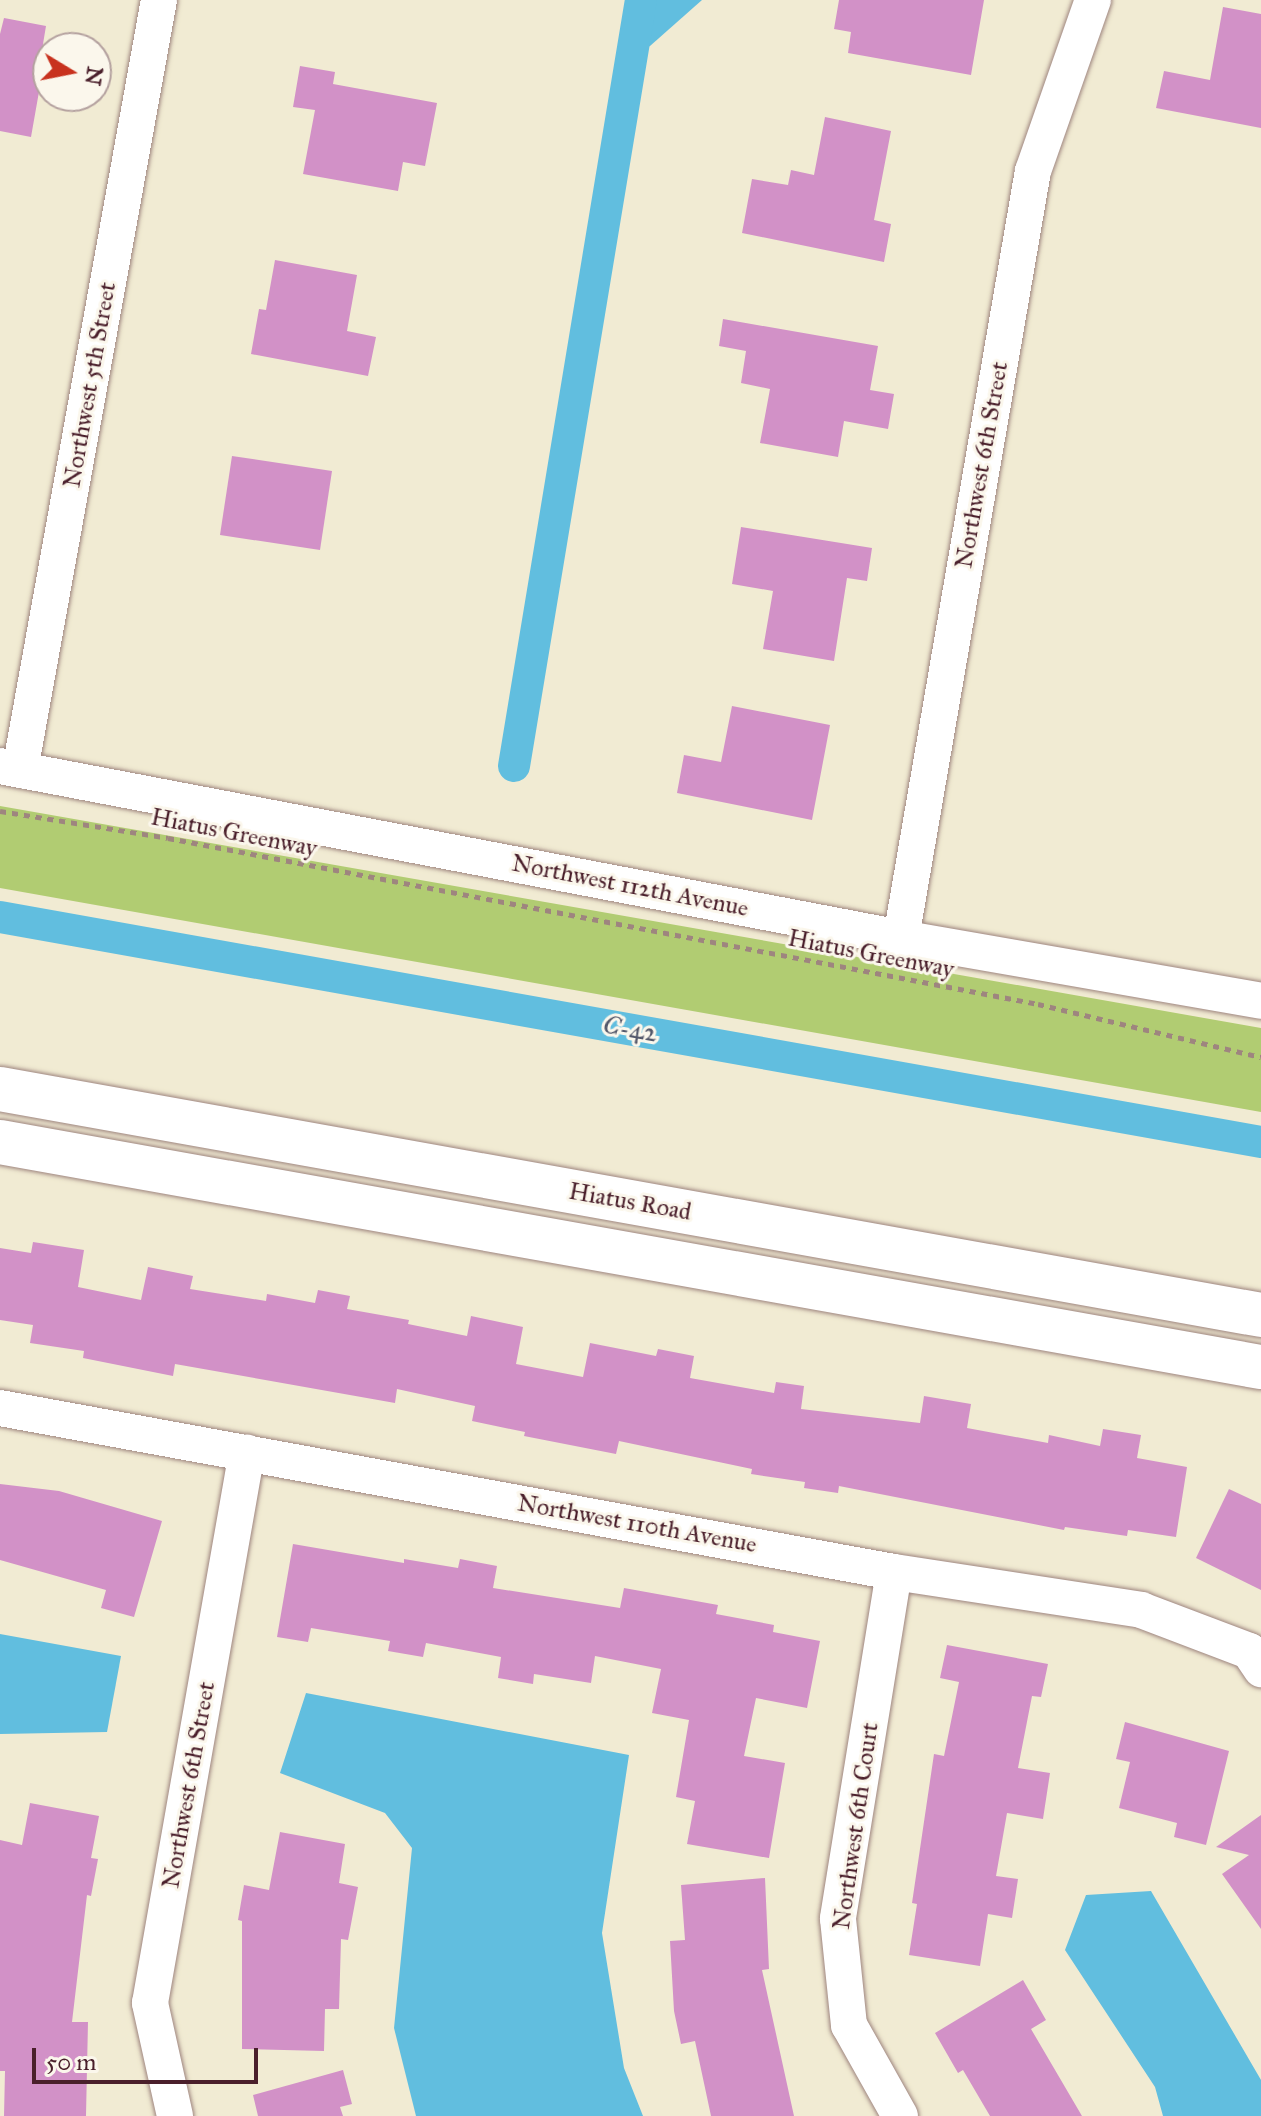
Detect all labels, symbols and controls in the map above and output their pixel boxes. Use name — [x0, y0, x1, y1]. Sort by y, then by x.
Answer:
north arrow — [32, 32, 112, 112]
text: N — [79, 64, 109, 87]
street label: Northwest 5th Street — [58, 280, 122, 490]
street label: Northwest 6th Street — [950, 359, 1014, 571]
street label: Hiatus Greenway — [149, 803, 319, 863]
street label: Northwest 112th Avenue — [509, 849, 751, 923]
street label: Hiatus Greenway — [786, 924, 956, 984]
water label: C-42 — [600, 1009, 660, 1049]
street label: Hiatus Road — [567, 1177, 693, 1227]
street label: Northwest 110th Avenue — [515, 1489, 759, 1559]
street label: Northwest 6th Street — [157, 1679, 221, 1891]
street label: Northwest 6th Court — [827, 1721, 885, 1931]
scale bar — [36, 2032, 262, 2082]
text: 50 m — [46, 2047, 96, 2077]

